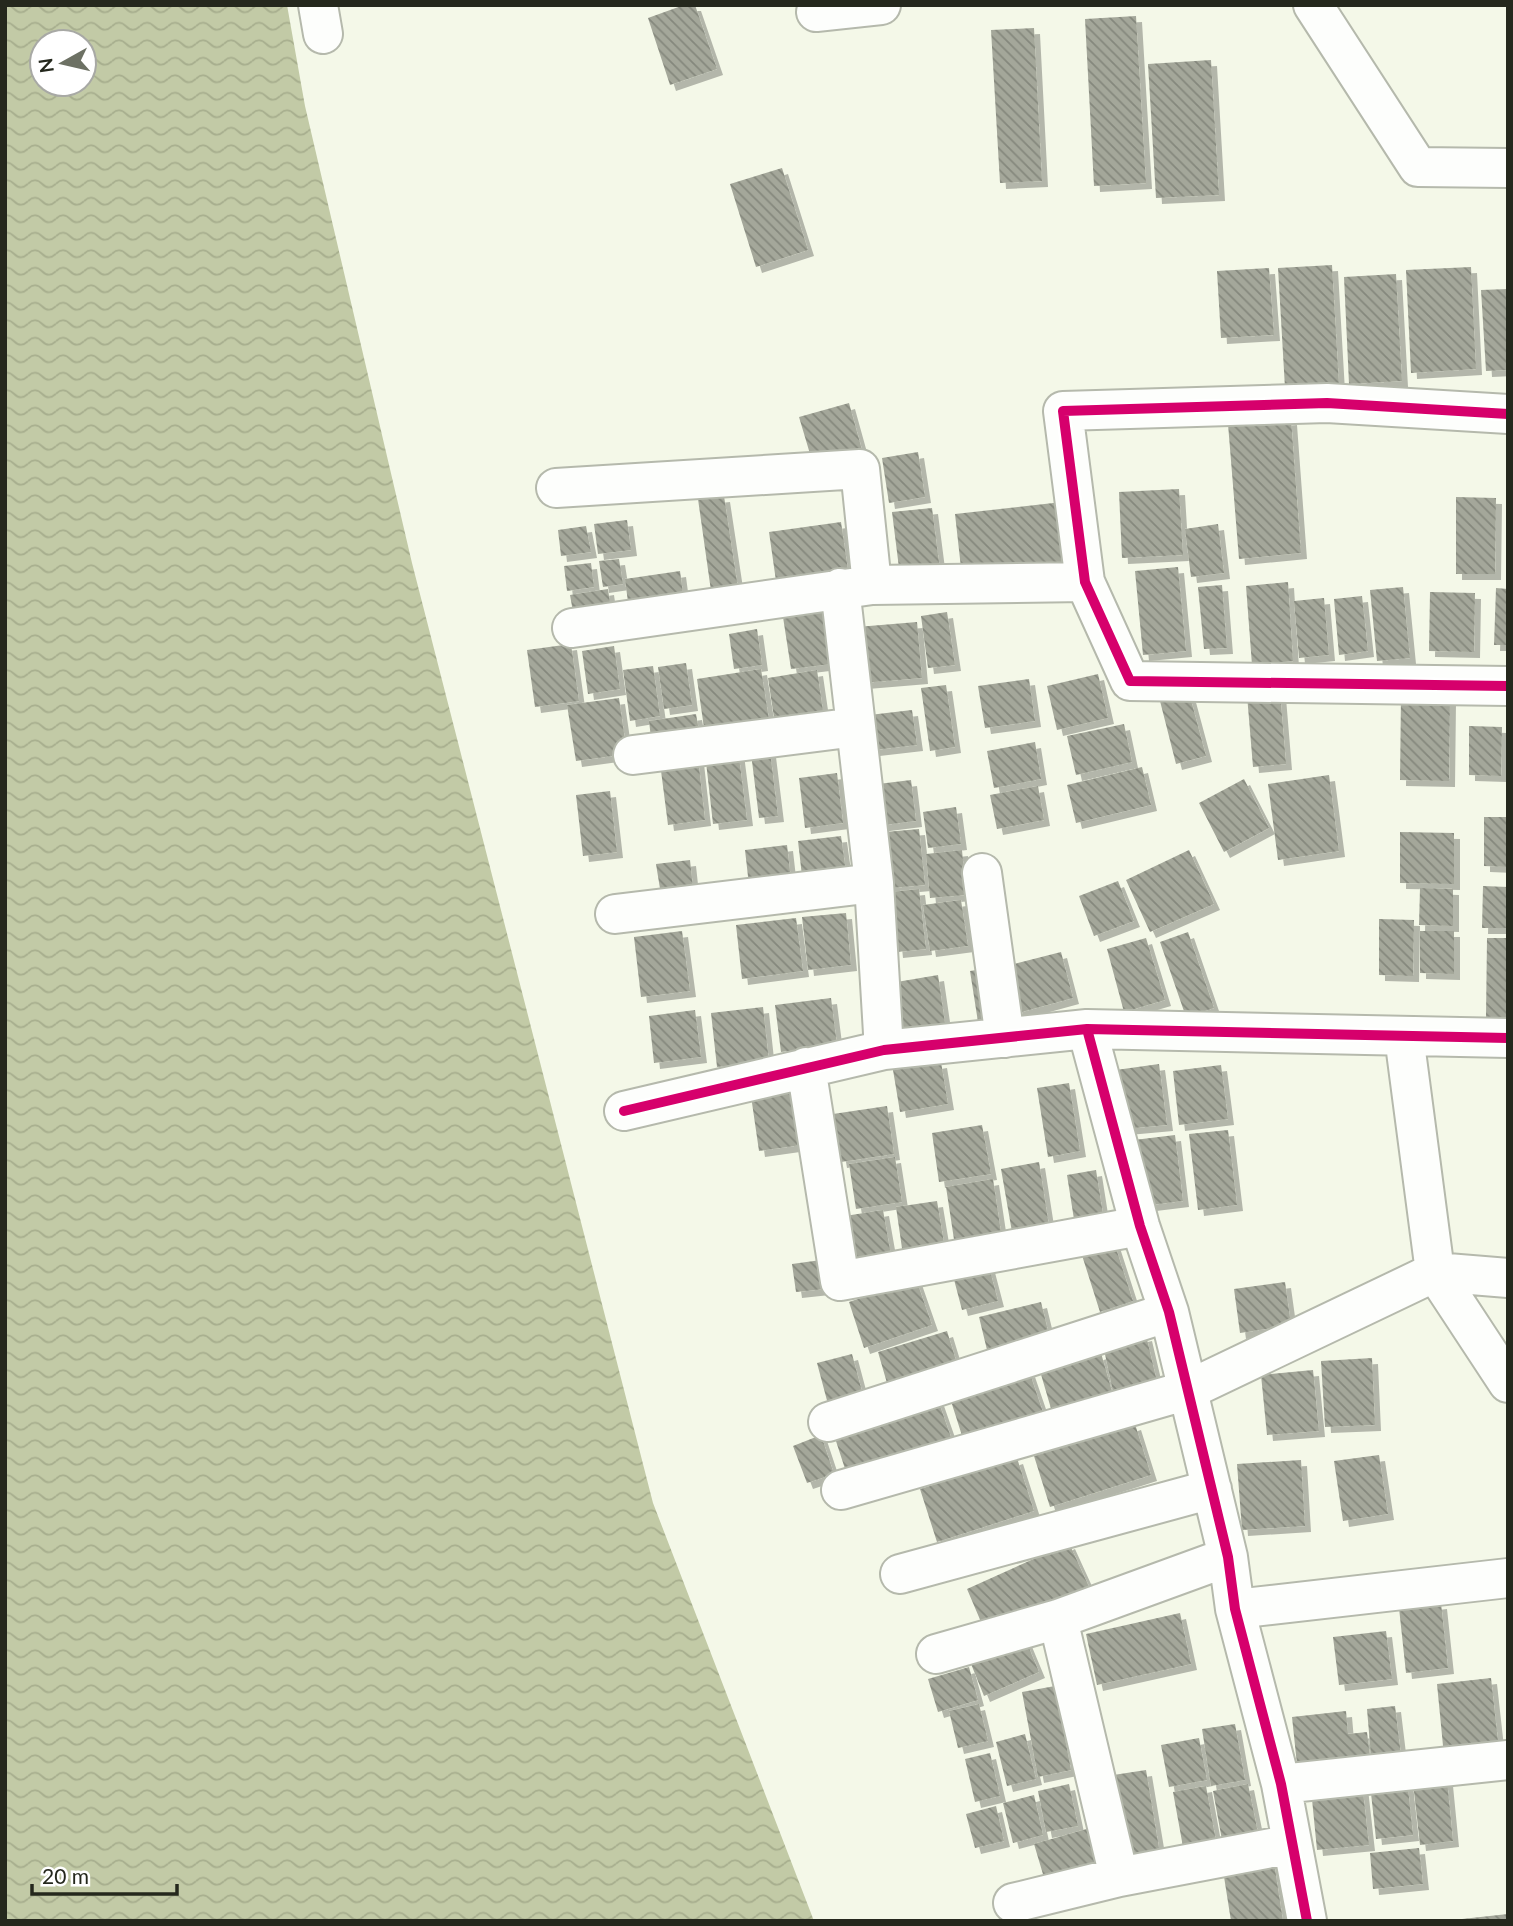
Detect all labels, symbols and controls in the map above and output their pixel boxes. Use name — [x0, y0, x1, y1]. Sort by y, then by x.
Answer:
north arrow — [28, 28, 98, 98]
text: N — [33, 57, 58, 74]
scale bar — [32, 1853, 177, 1897]
text: 20 m — [42, 1863, 89, 1888]

